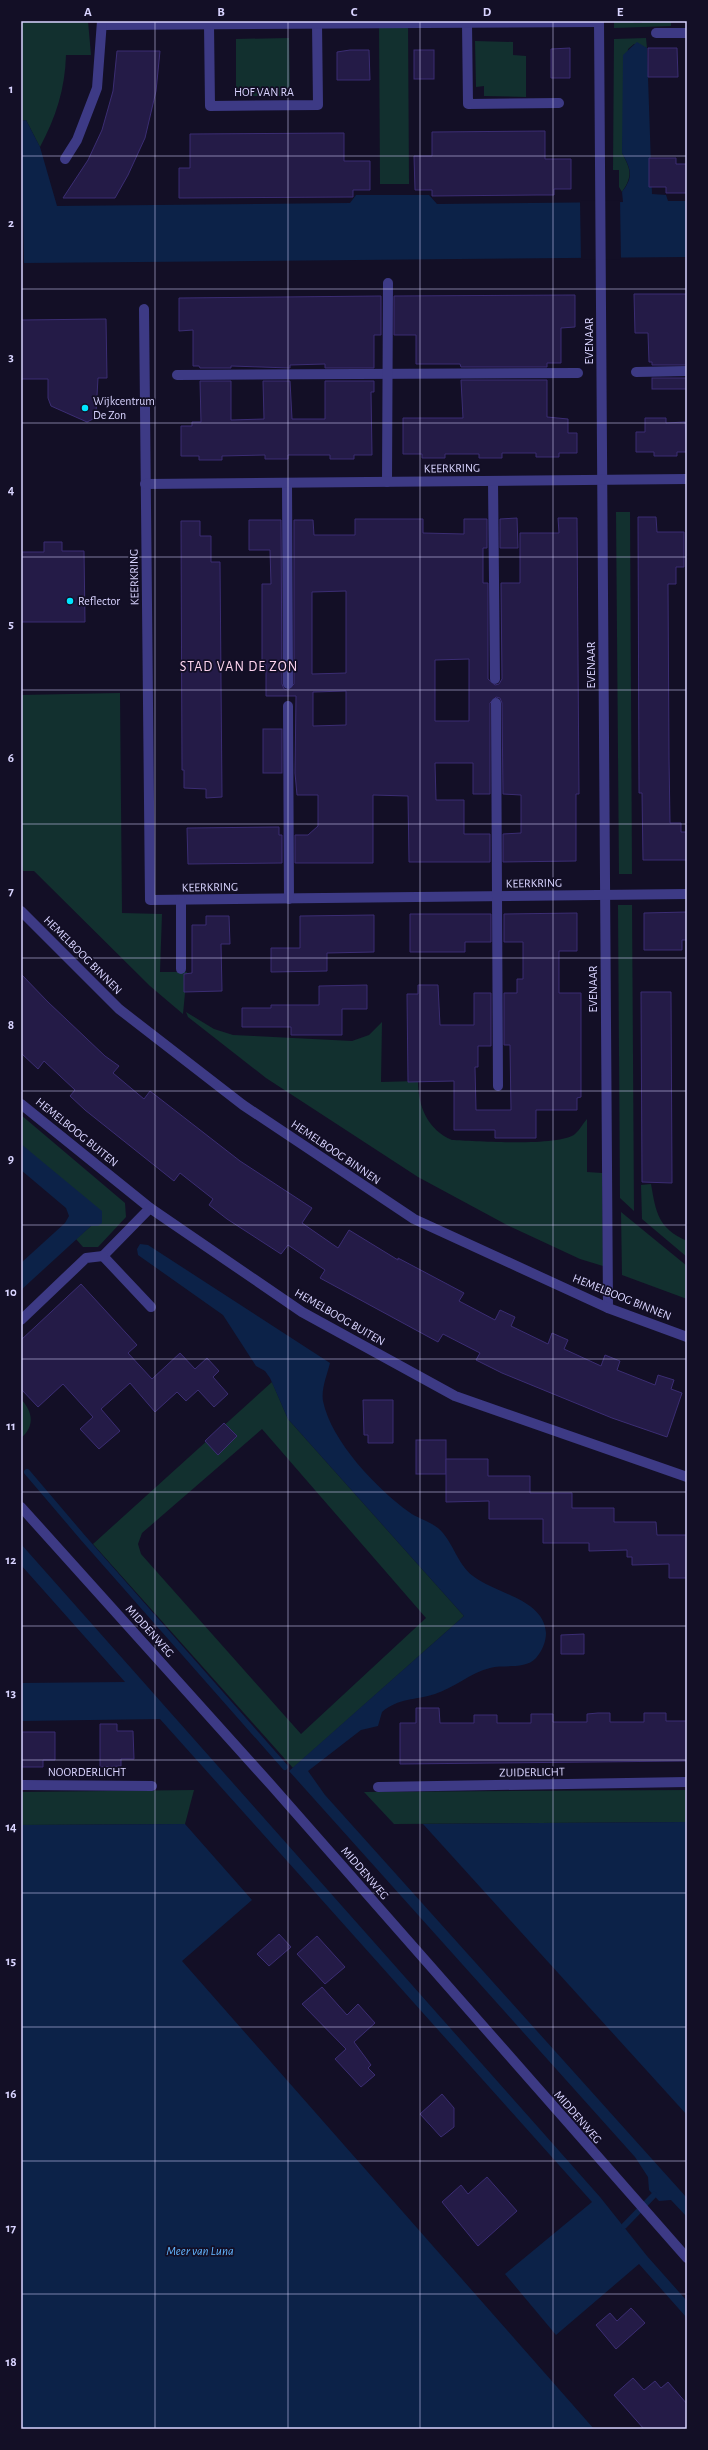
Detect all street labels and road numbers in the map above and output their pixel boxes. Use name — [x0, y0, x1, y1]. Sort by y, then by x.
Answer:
street label: HOF VAN RA — [234, 86, 294, 98]
street label: EVENAAR — [583, 317, 595, 365]
street label: KEERKRING — [424, 462, 480, 474]
street label: KEERKRING — [128, 549, 140, 605]
street label: EVENAAR — [585, 641, 597, 689]
street label: KEERKRING — [506, 877, 562, 889]
street label: KEERKRING — [182, 881, 238, 893]
street label: HEMELBOOG BINNEN — [42, 914, 124, 996]
street label: EVENAAR — [587, 965, 599, 1013]
street label: HEMELBOOG BUITEN — [34, 1095, 120, 1169]
street label: HEMELBOOG BINNEN — [289, 1118, 383, 1186]
street label: HEMELBOOG BINNEN — [571, 1272, 673, 1322]
street label: HEMELBOOG BUITEN — [293, 1286, 387, 1348]
street label: MIDDENWEG — [124, 1603, 176, 1659]
street label: ZUIDERLICHT — [499, 1765, 565, 1779]
street label: NOORDERLICHT — [48, 1766, 126, 1778]
street label: MIDDENWEG — [339, 1844, 391, 1902]
street label: MIDDENWEG — [552, 2088, 604, 2146]

